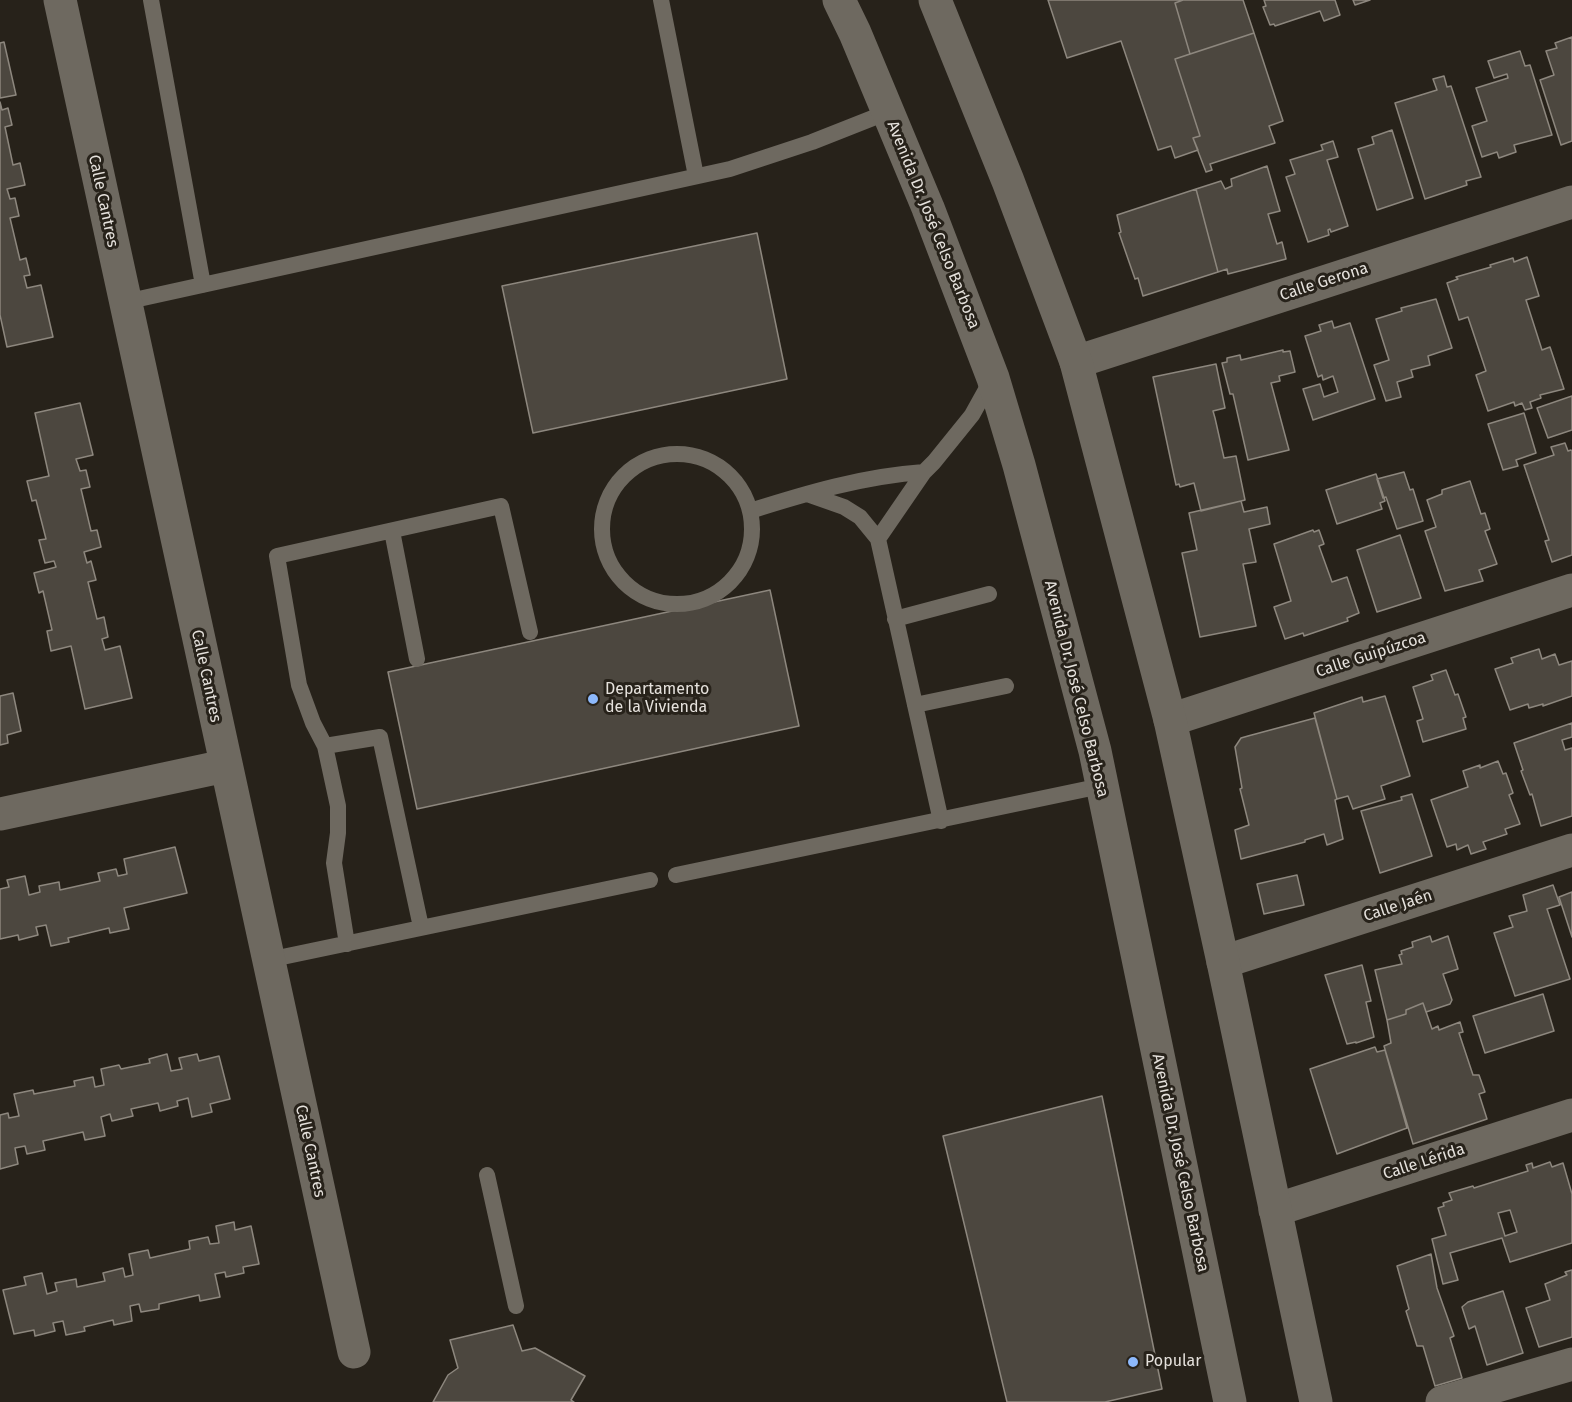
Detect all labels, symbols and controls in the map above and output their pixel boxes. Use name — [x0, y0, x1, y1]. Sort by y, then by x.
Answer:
street label: Avenida Dr. José Celso Barbosa — [882, 118, 984, 332]
street label: Calle Cantres — [84, 153, 122, 249]
street label: Calle Gerona — [1278, 259, 1370, 305]
street label: Avenida Dr. José Celso Barbosa — [1040, 579, 1112, 799]
street label: Calle Cantres — [187, 628, 225, 724]
street label: Calle Guipúzcoa — [1314, 628, 1428, 682]
place label: Departamento de la Vivienda — [605, 680, 709, 718]
marker: Departamento de la Vivienda — [586, 692, 600, 706]
street label: Calle Jaén — [1361, 886, 1435, 926]
street label: Avenida Dr. José Celso Barbosa — [1147, 1052, 1213, 1274]
street label: Calle Cantres — [291, 1103, 329, 1199]
street label: Calle Lérida — [1381, 1140, 1467, 1184]
place label: Popular — [1145, 1352, 1201, 1372]
marker: Popular — [1126, 1355, 1140, 1369]

